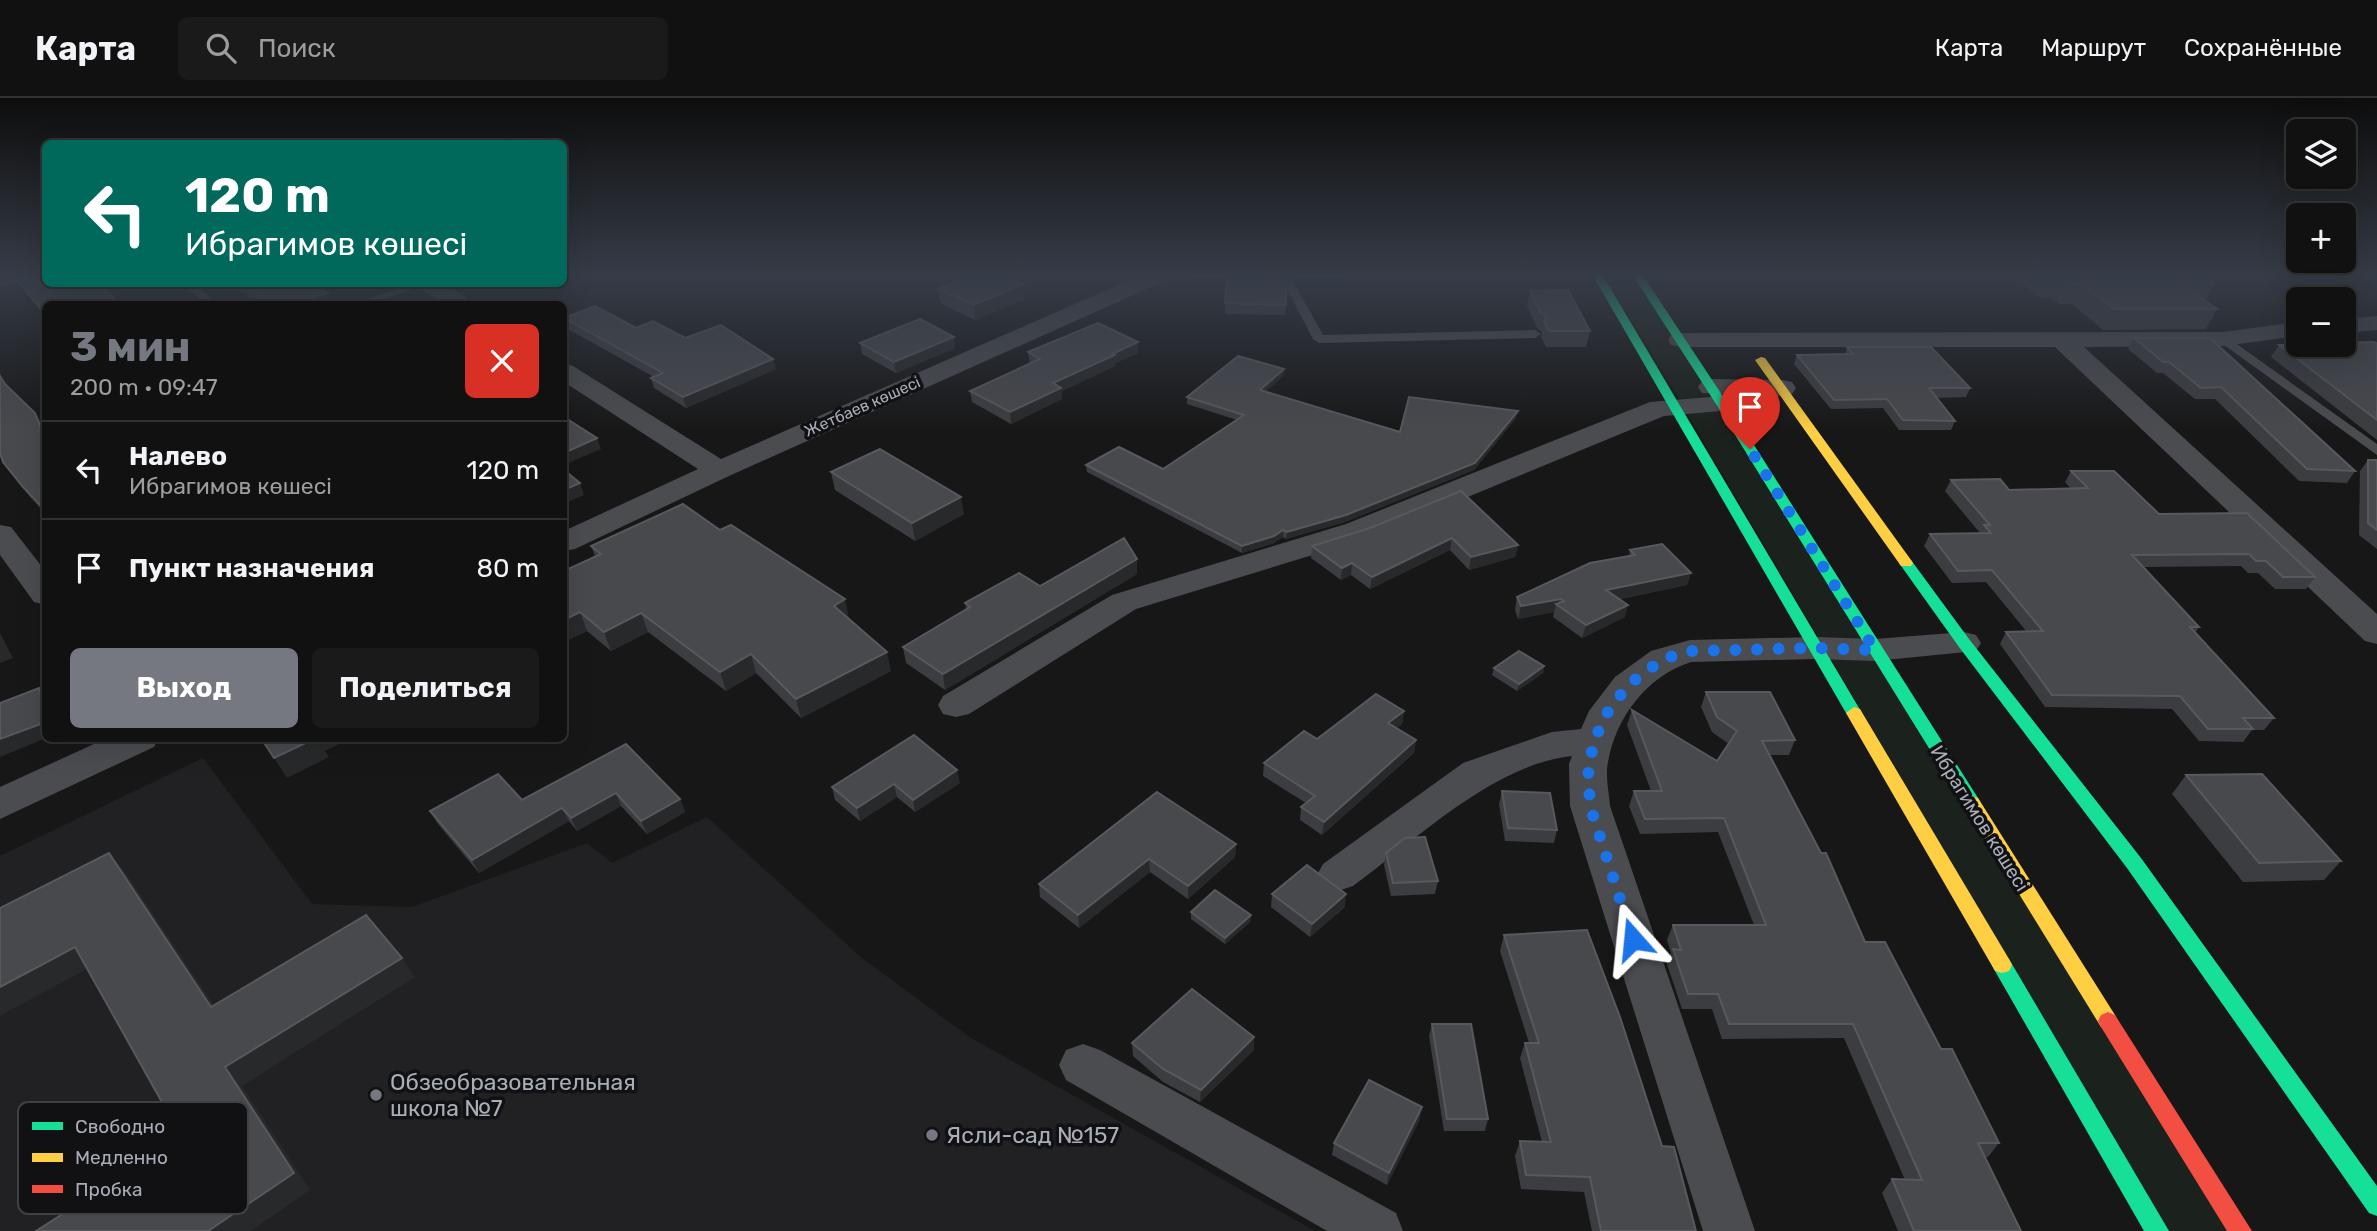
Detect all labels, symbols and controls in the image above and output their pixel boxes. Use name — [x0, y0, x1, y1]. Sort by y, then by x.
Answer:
search box — [178, 17, 668, 80]
text: Карта — [35, 29, 136, 68]
icon: search — [202, 29, 240, 67]
text: Поиск — [258, 33, 336, 64]
text: Карта — [1935, 34, 2003, 62]
text: Маршрут — [2041, 34, 2146, 62]
text: Сохранённые — [2184, 34, 2342, 62]
map controls — [2286, 119, 2356, 357]
button: layers — [2286, 119, 2356, 189]
text: 120 m — [185, 166, 330, 224]
icon: left — [70, 168, 161, 259]
button: + — [2286, 203, 2356, 273]
text: Ибрагимов көшесі — [185, 225, 467, 263]
button: − — [2286, 287, 2356, 357]
text: 3 мин — [70, 322, 191, 372]
button: close — [465, 324, 539, 398]
street label: Жетбаев көшесі — [801, 372, 923, 441]
text: 200 m · 09:47 — [70, 373, 217, 401]
pin — [1720, 377, 1780, 449]
icon: arrive — [1731, 388, 1769, 426]
text: Налево — [129, 441, 227, 472]
icon: left — [70, 451, 108, 489]
text: 120 m — [467, 455, 539, 486]
text: Ибрагимов көшесі — [129, 472, 332, 500]
icon: arrive — [70, 549, 108, 587]
text: Пункт назначения — [129, 553, 374, 584]
text: 80 m — [476, 553, 539, 584]
button: Выход — [70, 648, 298, 728]
button: Поделиться — [312, 648, 539, 728]
street label: Ибрагимов көшесі — [1925, 741, 2034, 895]
position arrow — [1596, 902, 1670, 976]
place label: Обзеобразовательная школа №7 — [390, 1068, 636, 1122]
marker: Обзеобразовательная школа №7 — [368, 1087, 384, 1103]
legend — [18, 1102, 248, 1214]
text: Свободно — [75, 1115, 165, 1138]
place label: Ясли-сад №157 — [946, 1121, 1119, 1149]
marker: Ясли-сад №157 — [924, 1127, 940, 1143]
text: Медленно — [75, 1146, 168, 1169]
text: Пробка — [75, 1178, 143, 1201]

